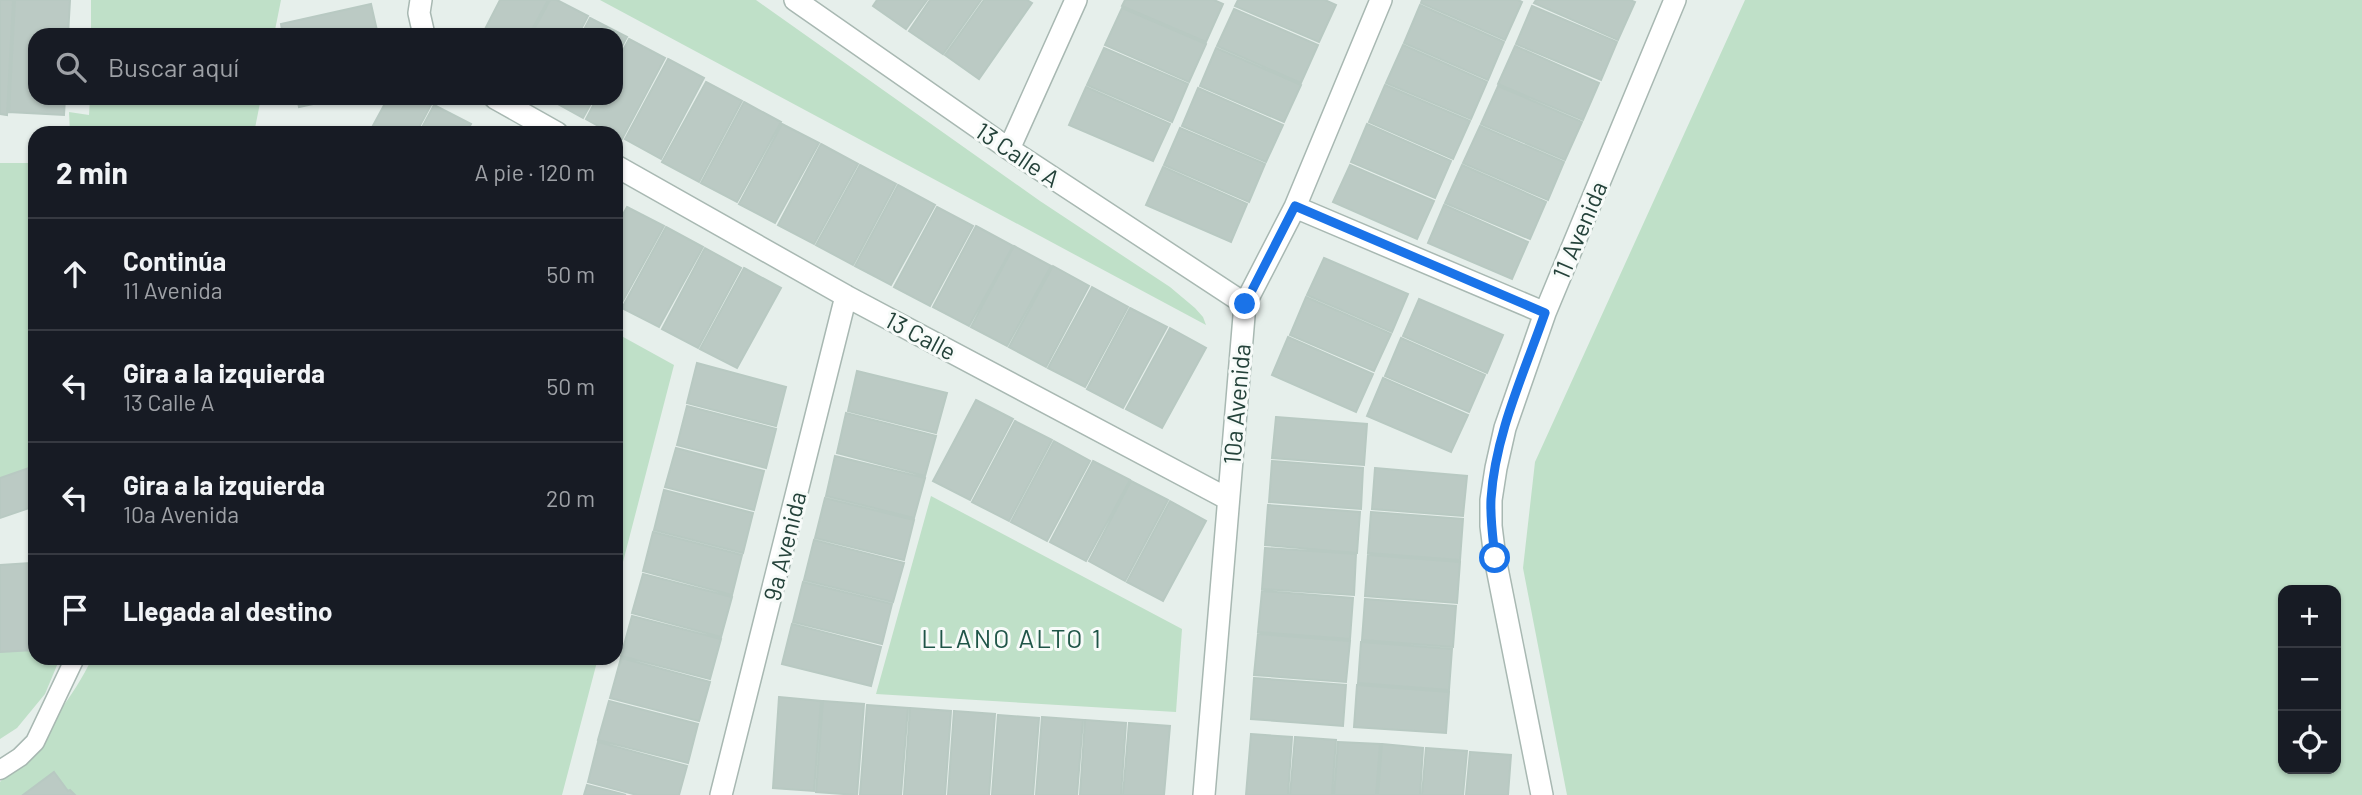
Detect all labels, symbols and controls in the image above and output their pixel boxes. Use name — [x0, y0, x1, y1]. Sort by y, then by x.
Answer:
search box — [28, 28, 623, 105]
icon: search — [52, 48, 90, 86]
text: Buscar aquí — [108, 51, 239, 82]
street label: 13 Calle A — [970, 115, 1066, 193]
text: 2 min — [56, 154, 128, 190]
text: A pie · 120 m — [475, 158, 595, 186]
street label: 11 Avenida — [1545, 177, 1613, 283]
text: Continúa — [123, 245, 226, 276]
icon: ahead — [56, 255, 94, 293]
text: 50 m — [547, 260, 595, 288]
text: 11 Avenida — [123, 276, 222, 304]
route end — [1229, 288, 1260, 319]
street label: 13 Calle — [881, 304, 961, 366]
street label: 10a Avenida — [1216, 342, 1256, 466]
text: Gira a la izquierda — [123, 357, 325, 388]
icon: left — [56, 367, 94, 405]
text: 50 m — [547, 372, 595, 400]
text: 13 Calle A — [123, 388, 214, 416]
text: Gira a la izquierda — [123, 469, 325, 500]
icon: left — [56, 479, 94, 517]
text: 20 m — [546, 484, 595, 512]
street label: 9a Avenida — [756, 488, 812, 604]
text: 10a Avenida — [123, 500, 239, 528]
route start — [1479, 542, 1510, 573]
map controls — [2278, 585, 2341, 774]
button: + — [2278, 585, 2341, 648]
icon: arrive — [56, 591, 94, 629]
text: Llegada al destino — [123, 595, 332, 626]
district label: LLANO ALTO 1 — [921, 622, 1103, 653]
button: − — [2278, 648, 2341, 711]
button: locate — [2278, 711, 2341, 774]

